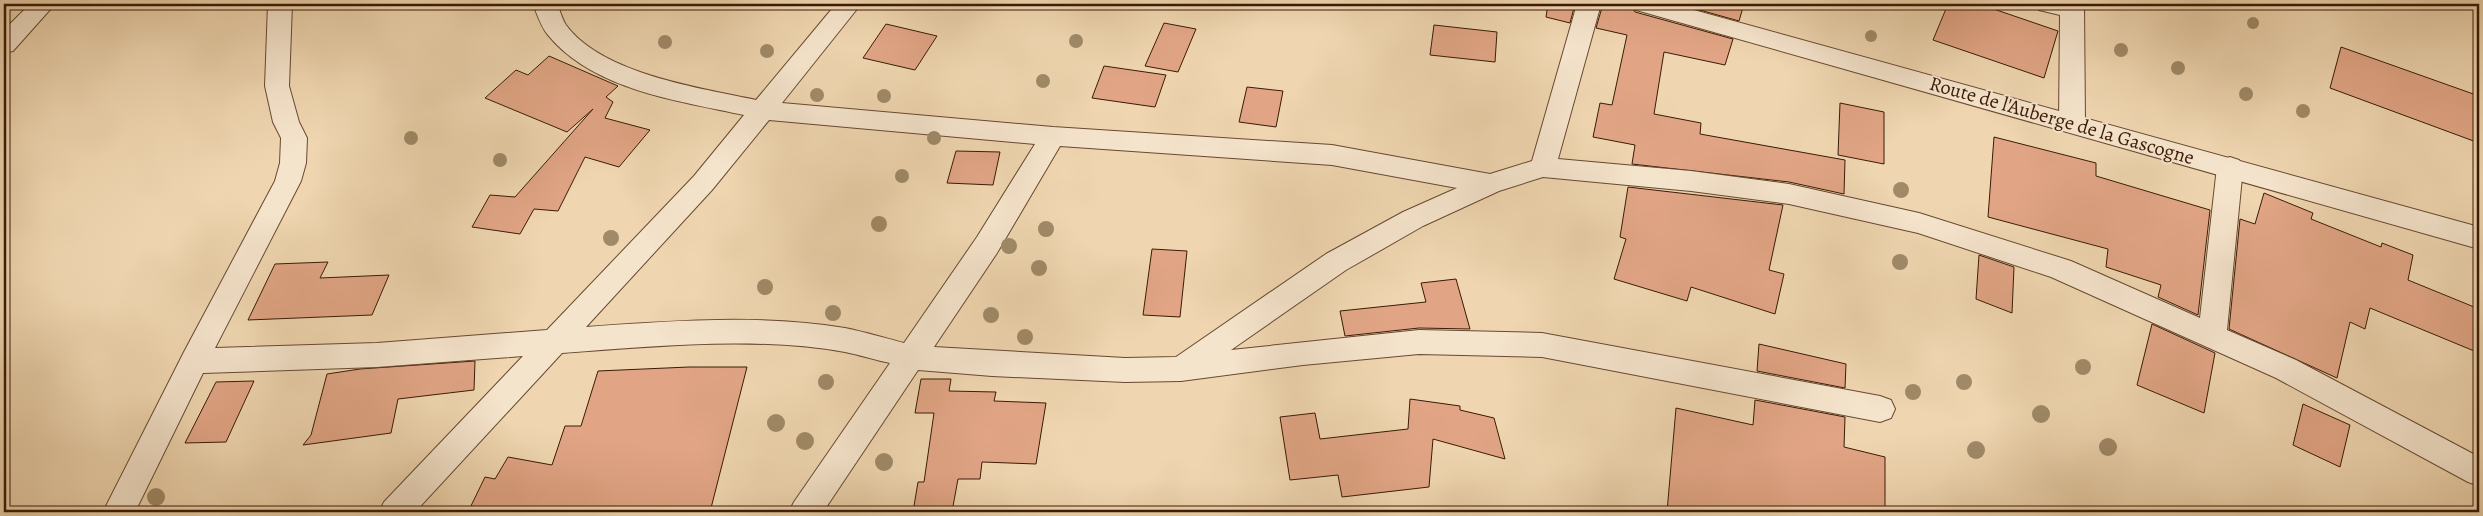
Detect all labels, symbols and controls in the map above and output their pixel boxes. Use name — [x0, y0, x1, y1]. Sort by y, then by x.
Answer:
street label: Route de l'Auberge de la Gascogne — [1926, 70, 2197, 171]

